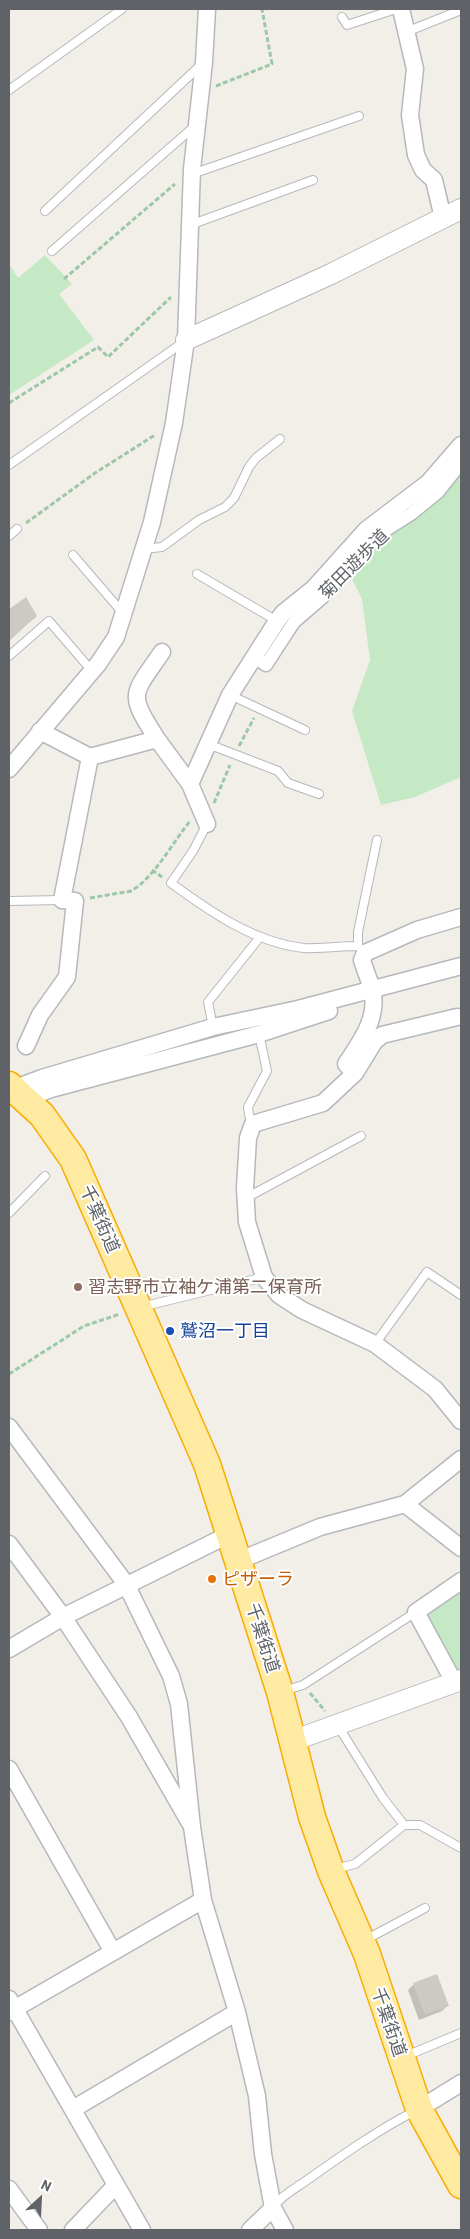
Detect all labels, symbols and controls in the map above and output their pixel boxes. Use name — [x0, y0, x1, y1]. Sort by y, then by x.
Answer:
street label: 菊田遊歩道 — [315, 525, 393, 603]
street label: 千葉街道 — [75, 1182, 125, 1256]
place label: 習志野市立袖ケ浦第二保育所 — [88, 1276, 322, 1298]
marker: 習志野市立袖ケ浦第二保育所 — [72, 1281, 84, 1293]
place label: 鷲沼一丁目 — [180, 1320, 270, 1342]
marker: 鷲沼一丁目 — [164, 1325, 176, 1337]
place label: ピザーラ — [222, 1568, 294, 1590]
marker: ピザーラ — [206, 1573, 218, 1585]
street label: 千葉街道 — [242, 1600, 284, 1676]
street label: 千葉街道 — [367, 1984, 411, 2060]
north arrow — [15, 2174, 65, 2224]
text: N — [39, 2175, 54, 2195]

